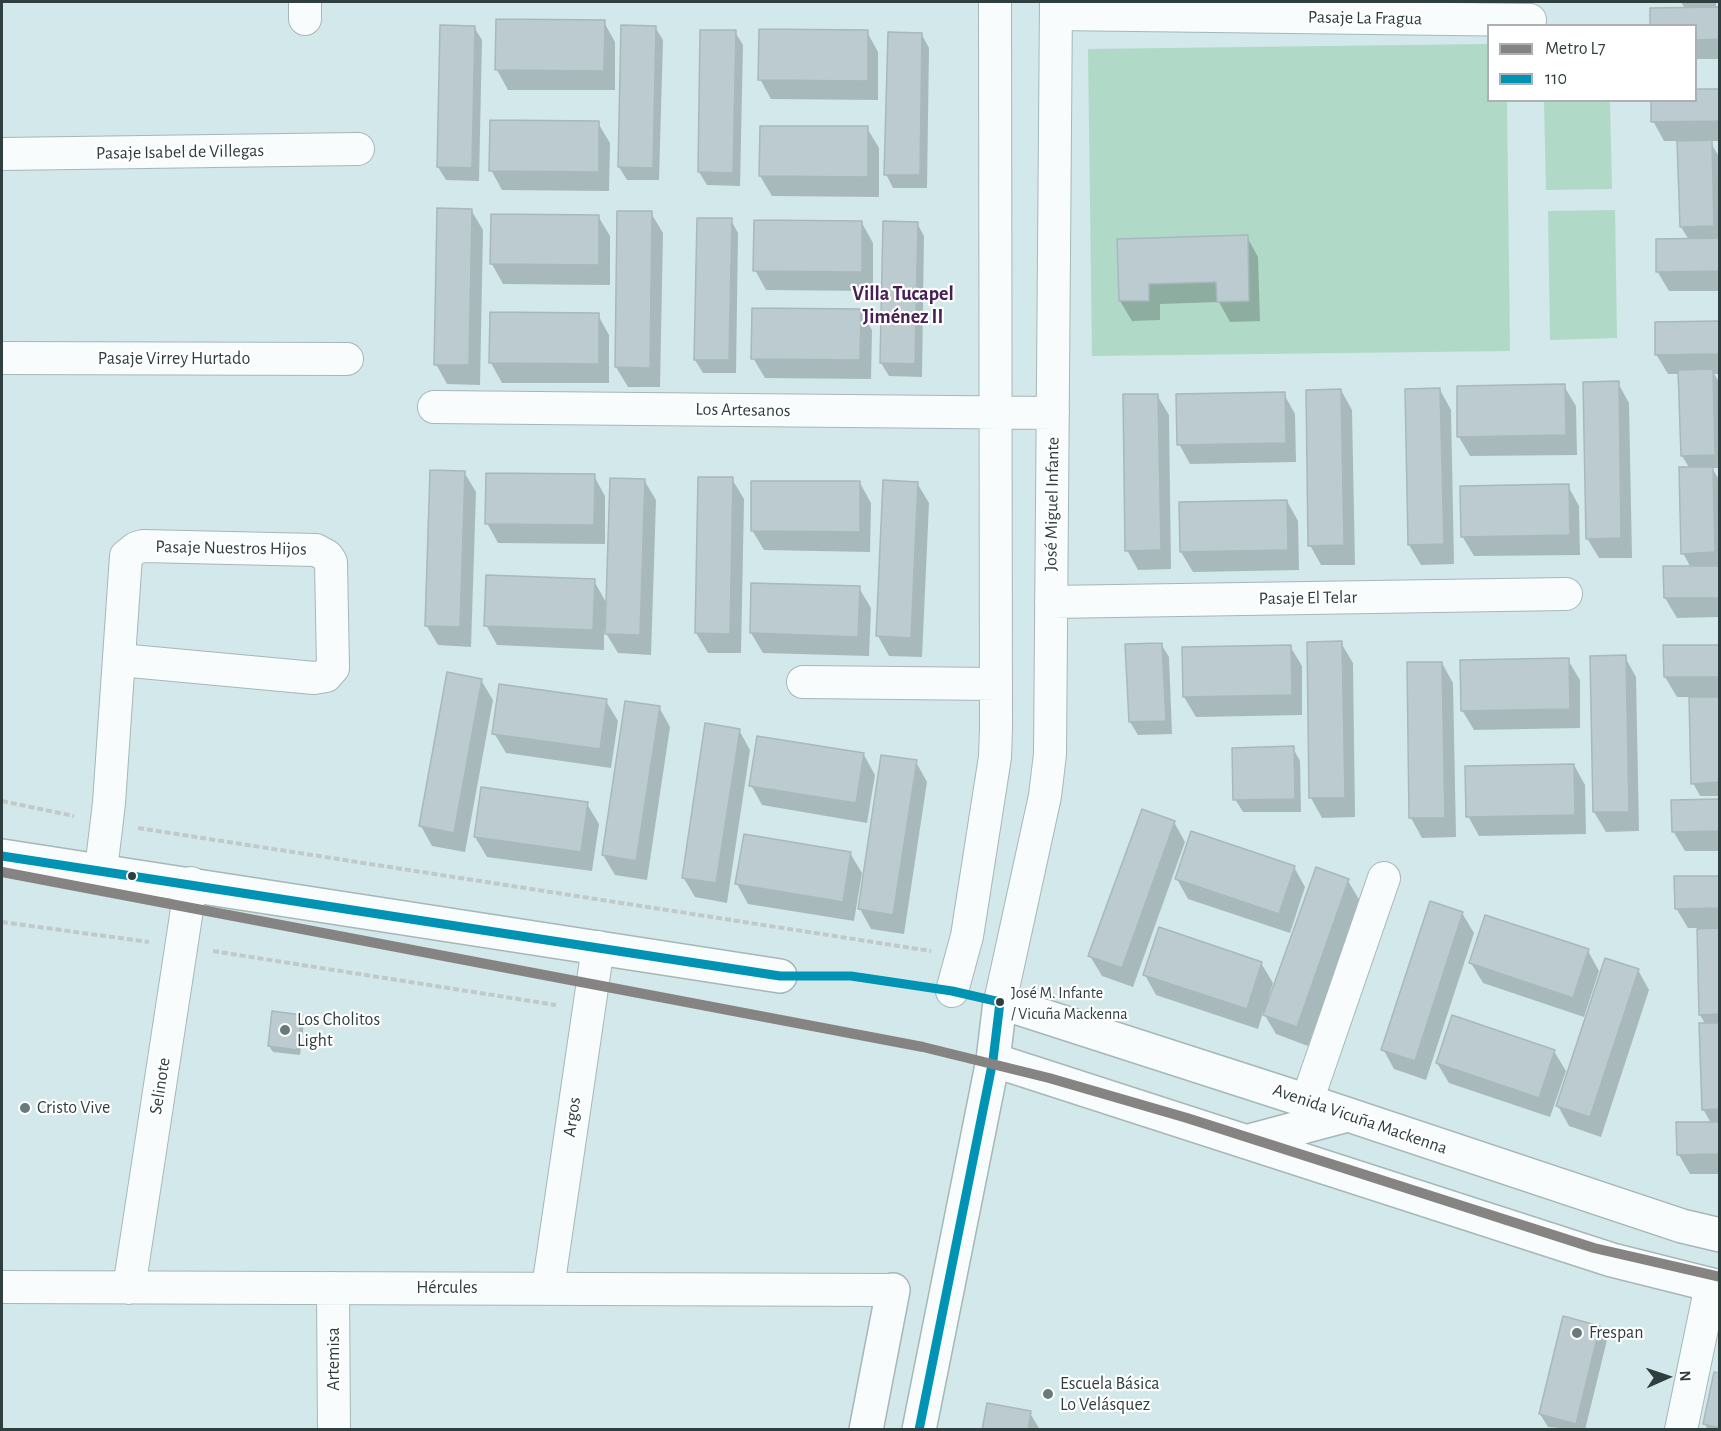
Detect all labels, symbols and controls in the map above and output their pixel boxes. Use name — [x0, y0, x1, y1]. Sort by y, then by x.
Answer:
street label: Pasaje La Fragua — [1308, 6, 1422, 30]
legend — [1487, 24, 1697, 102]
text: Metro L7 — [1545, 40, 1605, 58]
text: 110 — [1545, 70, 1567, 88]
street label: Pasaje Isabel de Villegas — [96, 140, 264, 164]
district label: Villa Tucapel Jiménez II — [852, 282, 954, 329]
street label: Pasaje Virrey Hurtado — [98, 348, 250, 370]
street label: Los Artesanos — [695, 398, 791, 422]
street label: José Miguel Infante — [1040, 437, 1064, 571]
street label: Pasaje Nuestros Hijos — [155, 536, 307, 560]
street label: Pasaje El Telar — [1259, 586, 1357, 610]
unlabelled marker — [126, 870, 138, 882]
place label: José M. Infante / Vicuña Mackenna — [1011, 983, 1128, 1021]
marker: José M. Infante / Vicuña Mackenna — [994, 996, 1006, 1008]
place label: Los Cholitos Light — [297, 1009, 380, 1052]
marker: Los Cholitos Light — [278, 1023, 292, 1037]
street label: Selinote — [145, 1056, 175, 1116]
street label: Avenida Vicuña Mackenna — [1270, 1079, 1450, 1159]
street label: Argos — [559, 1096, 585, 1138]
place label: Cristo Vive — [37, 1097, 110, 1119]
marker: Cristo Vive — [18, 1101, 32, 1115]
street label: Hércules — [416, 1277, 478, 1299]
place label: Frespan — [1589, 1322, 1643, 1344]
marker: Frespan — [1570, 1326, 1584, 1340]
street label: Artemisa — [323, 1327, 345, 1391]
north arrow — [1637, 1347, 1697, 1407]
text: N — [1677, 1370, 1693, 1382]
place label: Escuela Básica Lo Velásquez — [1060, 1373, 1160, 1416]
marker: Escuela Básica Lo Velásquez — [1041, 1387, 1055, 1401]

